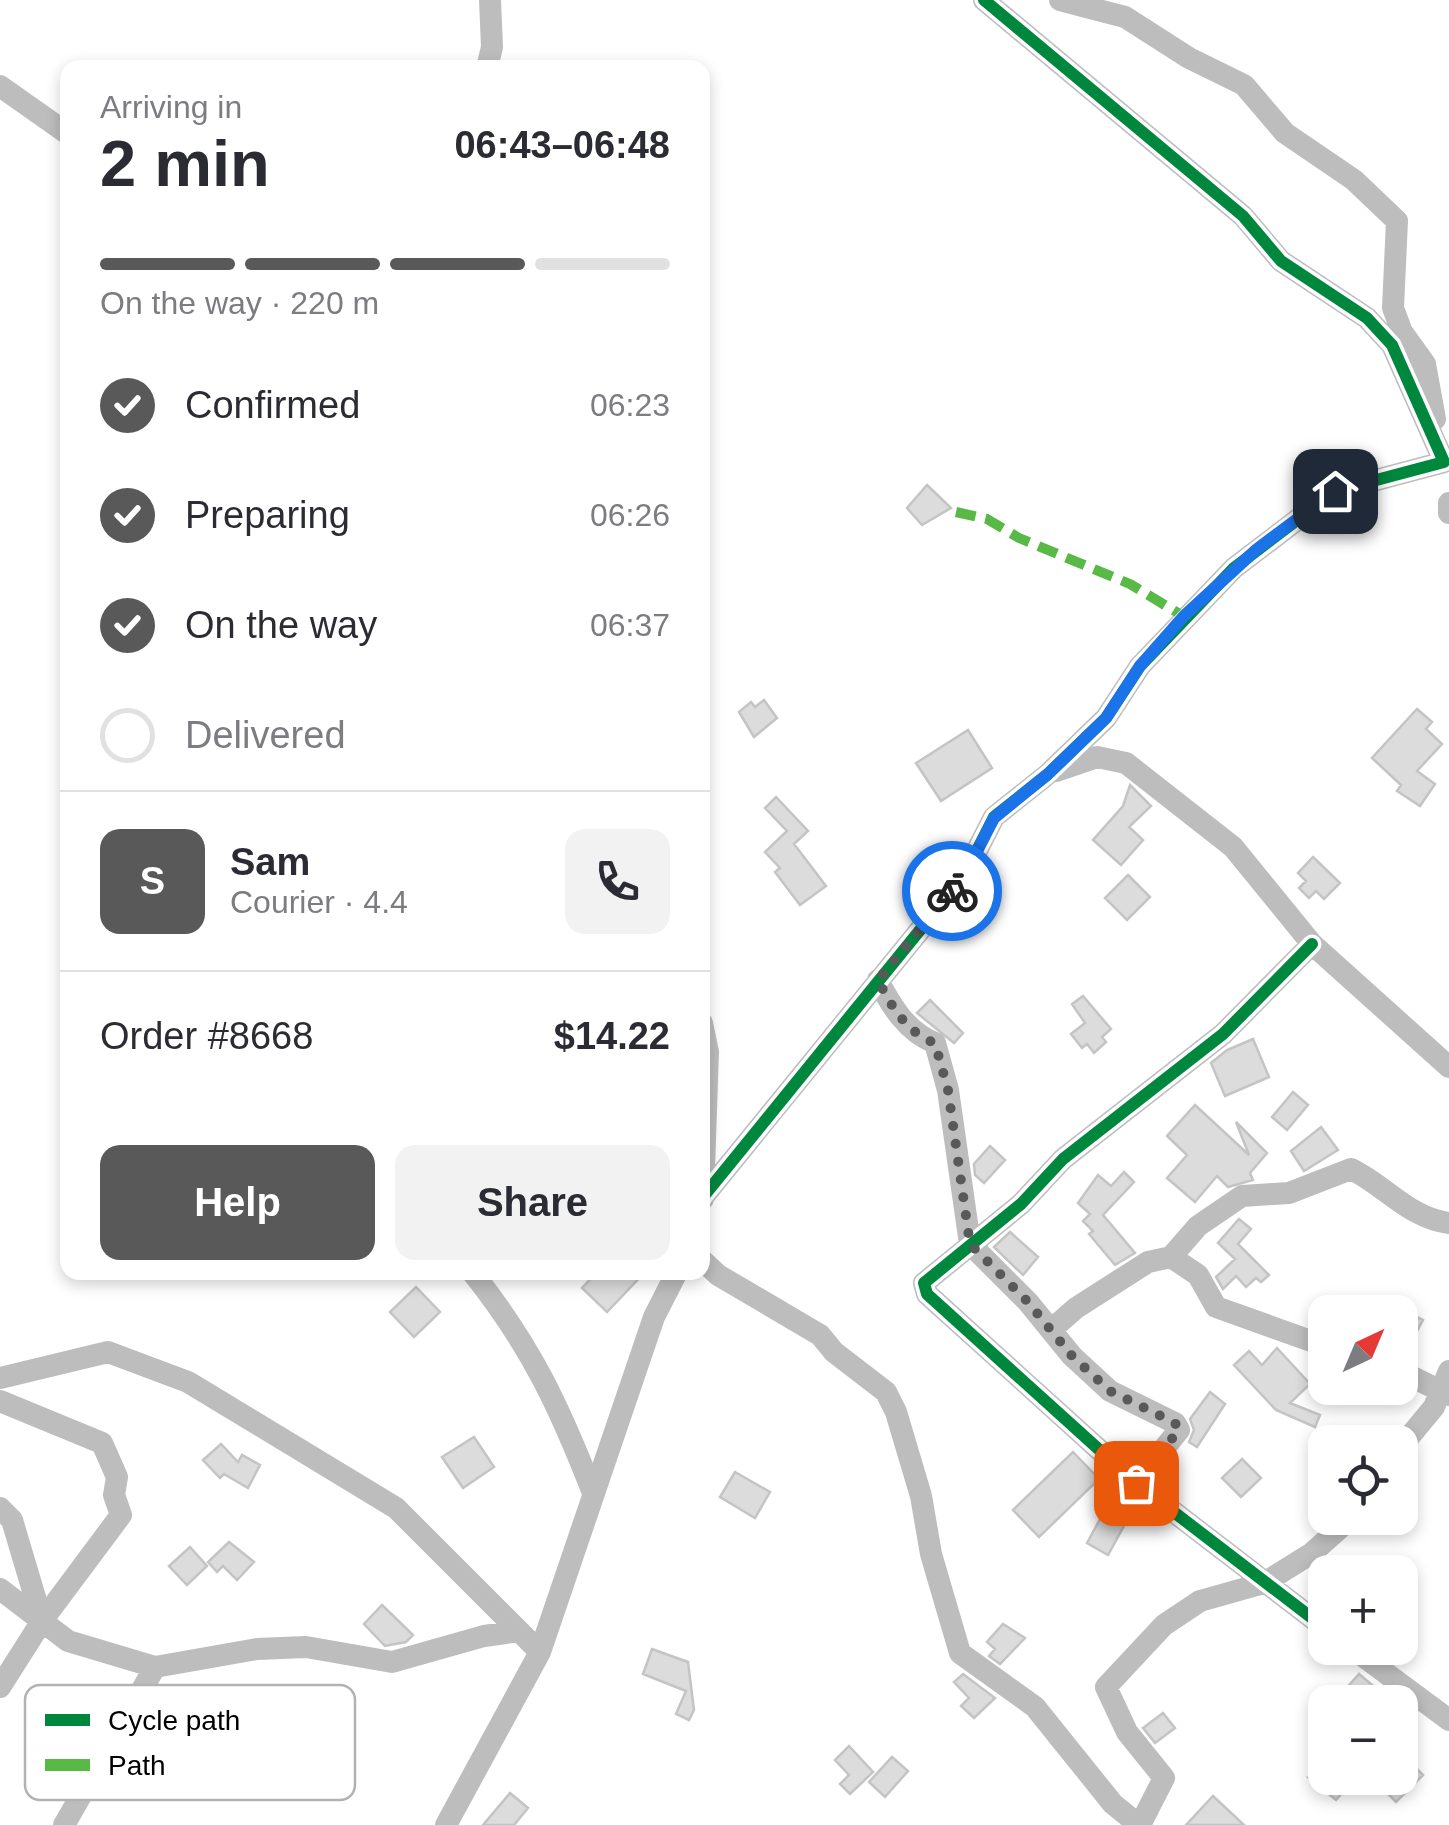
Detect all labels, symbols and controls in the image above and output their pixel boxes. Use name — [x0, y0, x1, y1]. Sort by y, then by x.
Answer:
text: Arriving in — [100, 89, 242, 125]
text: 06:43–06:48 — [454, 124, 670, 166]
text: 2 min — [100, 127, 270, 200]
text: On the way · 220 m — [100, 285, 379, 321]
icon: check — [100, 378, 155, 433]
text: Confirmed — [185, 384, 360, 426]
text: 06:23 — [590, 387, 670, 423]
pin — [1293, 449, 1378, 534]
icon: home — [1308, 464, 1363, 519]
icon: check — [100, 488, 155, 543]
text: Preparing — [185, 494, 350, 536]
text: 06:26 — [590, 497, 670, 533]
icon: check — [100, 598, 155, 653]
text: On the way — [185, 604, 377, 646]
text: 06:37 — [590, 607, 670, 643]
text: Delivered — [185, 714, 346, 756]
button: phone — [565, 829, 670, 934]
text: Sam — [230, 841, 310, 883]
courier — [902, 841, 1002, 941]
text: S — [140, 860, 165, 902]
icon: bike — [925, 864, 980, 919]
text: Courier · 4.4 — [230, 884, 408, 920]
text: Order #8668 — [100, 1015, 313, 1057]
text: $14.22 — [554, 1015, 670, 1057]
button: Help — [100, 1145, 375, 1260]
button: Share — [395, 1145, 670, 1260]
north arrow — [1308, 1295, 1418, 1405]
map controls — [1308, 1295, 1418, 1795]
button: locate — [1308, 1425, 1418, 1535]
pin — [1094, 1441, 1179, 1526]
icon: bag — [1109, 1456, 1164, 1511]
button: + — [1308, 1555, 1418, 1665]
legend — [25, 1685, 355, 1800]
button: − — [1308, 1685, 1418, 1795]
text: Cycle path — [108, 1705, 240, 1736]
text: Path — [108, 1750, 166, 1781]

